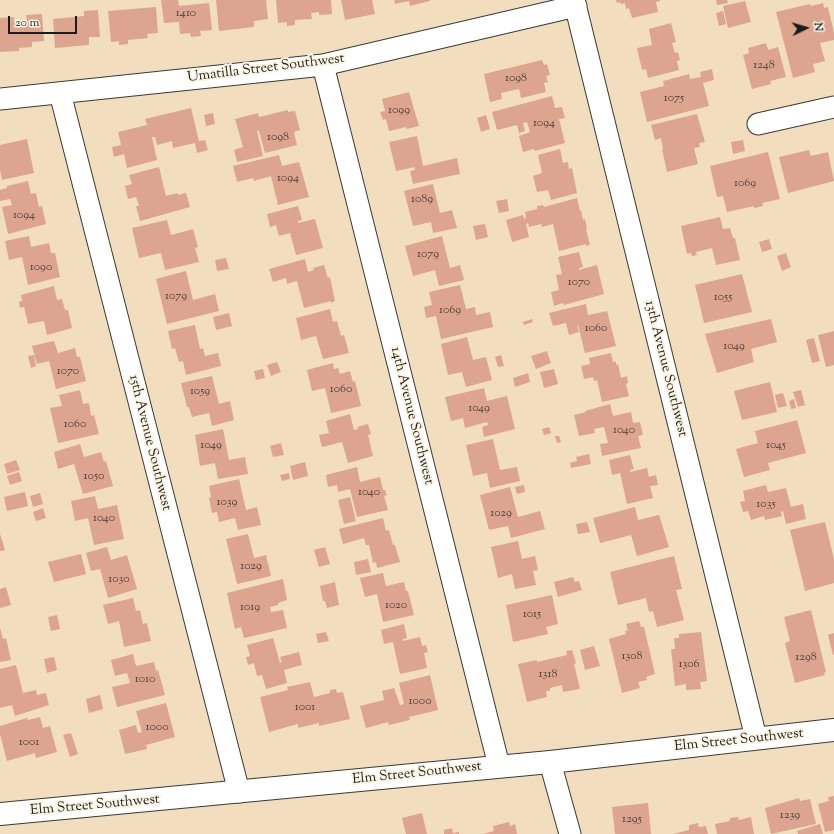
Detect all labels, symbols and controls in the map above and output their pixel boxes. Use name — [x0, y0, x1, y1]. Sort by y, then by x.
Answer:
house number: 1410 — [176, 7, 196, 21]
scale bar — [10, 8, 79, 34]
north arrow — [786, 8, 826, 48]
text: 20 m — [15, 14, 39, 32]
text: N — [810, 22, 826, 32]
street label: Umatilla Street Southwest — [186, 51, 346, 87]
house number: 1248 — [753, 59, 775, 73]
house number: 1098 — [505, 72, 527, 86]
house number: 1075 — [664, 92, 684, 106]
house number: 1099 — [388, 104, 410, 118]
house number: 1094 — [533, 117, 555, 131]
house number: 1098 — [267, 131, 289, 145]
house number: 1094 — [277, 172, 299, 186]
house number: 1069 — [734, 177, 756, 191]
house number: 1089 — [411, 193, 433, 207]
house number: 1094 — [13, 209, 35, 223]
house number: 1079 — [417, 248, 439, 262]
house number: 1090 — [30, 261, 52, 275]
house number: 1070 — [568, 276, 590, 290]
house number: 1079 — [165, 290, 187, 304]
house number: 1055 — [714, 291, 732, 305]
street label: 13th Avenue Southwest — [640, 299, 690, 439]
house number: 1069 — [439, 304, 461, 318]
house number: 1060 — [585, 322, 607, 336]
house number: 1049 — [723, 340, 745, 354]
street label: 14th Avenue Southwest — [386, 345, 436, 487]
house number: 1070 — [57, 365, 79, 379]
street label: 15th Avenue Southwest — [124, 373, 174, 513]
house number: 1060 — [330, 383, 352, 397]
house number: 1059 — [190, 385, 210, 399]
house number: 1049 — [468, 402, 490, 416]
house number: 1060 — [64, 418, 86, 432]
house number: 1040 — [613, 424, 635, 438]
house number: 1049 — [200, 439, 222, 453]
house number: 1045 — [766, 439, 786, 453]
house number: 1050 — [84, 470, 104, 484]
house number: 1040 — [358, 486, 380, 500]
house number: 1039 — [217, 496, 237, 510]
house number: 1035 — [756, 498, 776, 512]
house number: 1029 — [490, 507, 512, 521]
house number: 1040 — [93, 512, 115, 526]
house number: 1029 — [240, 560, 262, 574]
house number: 1030 — [108, 573, 130, 587]
house number: 1020 — [385, 599, 407, 613]
house number: 1019 — [240, 601, 260, 615]
house number: 1015 — [523, 608, 541, 622]
house number: 1308 — [621, 650, 643, 664]
house number: 1298 — [795, 651, 817, 665]
house number: 1306 — [678, 658, 700, 672]
house number: 1318 — [538, 668, 558, 682]
house number: 1010 — [135, 673, 155, 687]
house number: 1000 — [408, 695, 432, 709]
house number: 1001 — [295, 701, 315, 715]
house number: 1000 — [145, 721, 169, 735]
street label: Elm Street Southwest — [674, 726, 804, 756]
house number: 1001 — [19, 736, 39, 750]
street label: Elm Street Southwest — [352, 759, 482, 789]
street label: Elm Street Southwest — [30, 792, 160, 820]
house number: 1239 — [780, 809, 800, 823]
house number: 1295 — [622, 813, 642, 827]

